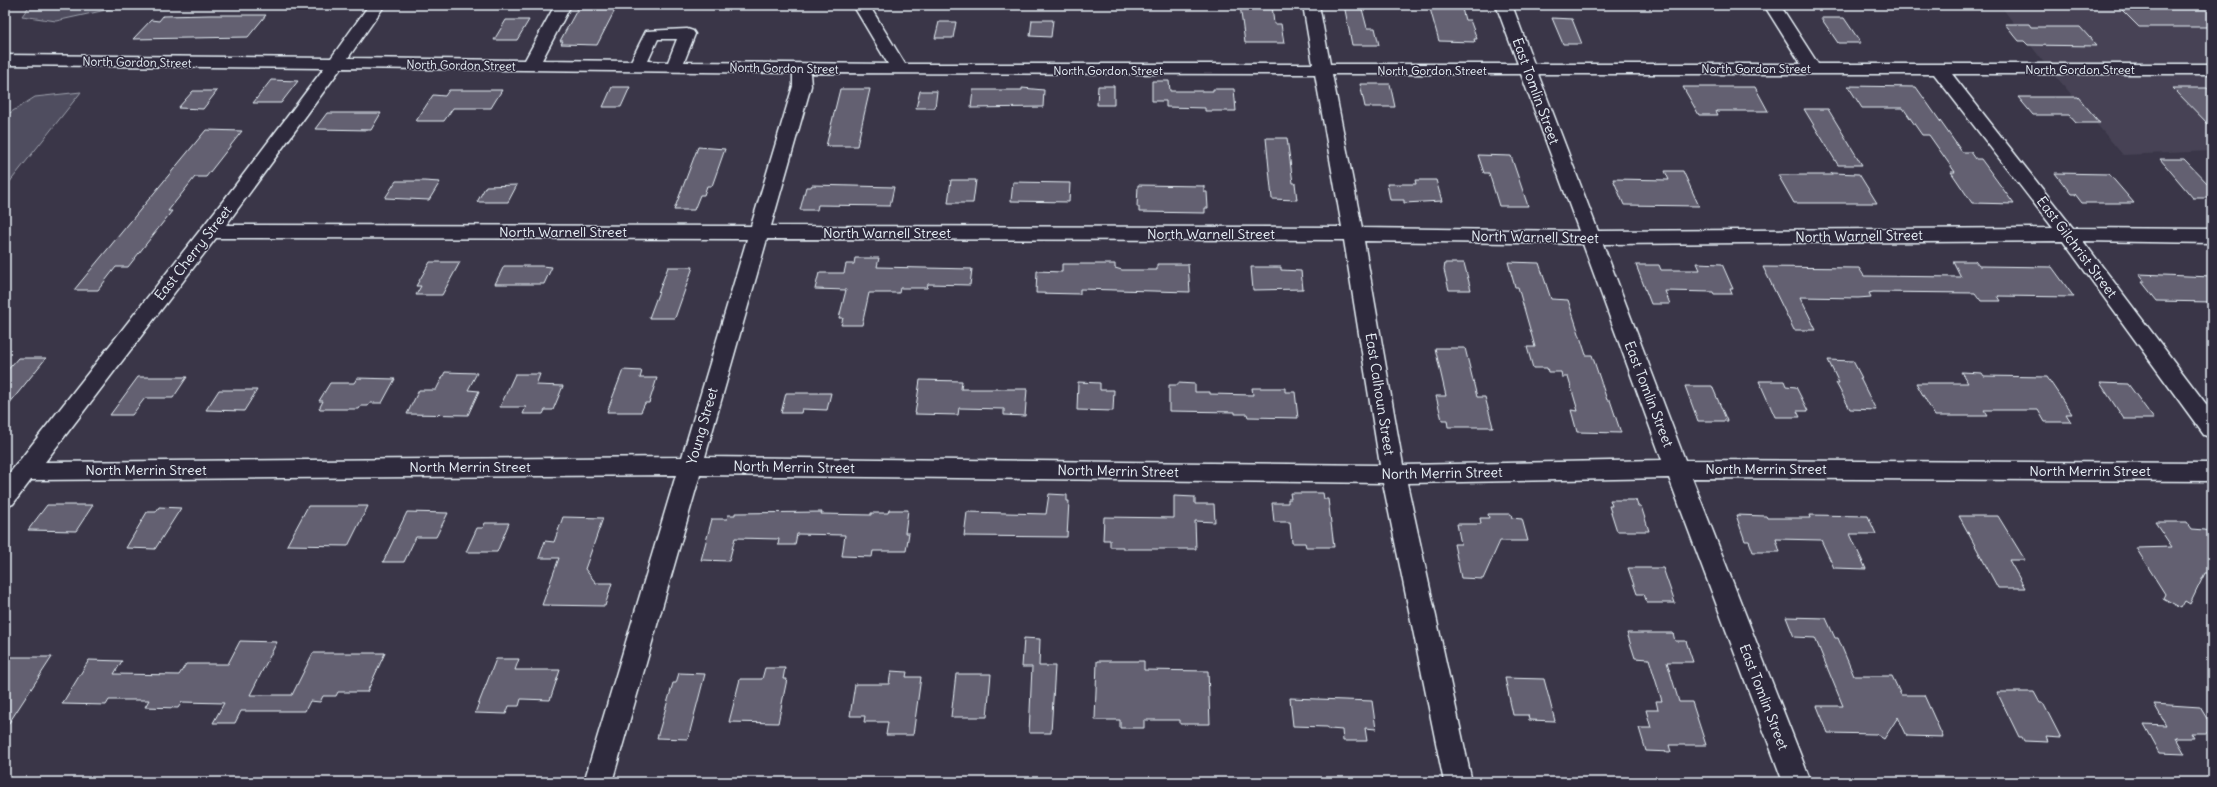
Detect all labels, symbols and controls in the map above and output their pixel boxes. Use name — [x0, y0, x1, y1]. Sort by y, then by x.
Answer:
street label: East Tomlin Street — [1508, 35, 1564, 147]
street label: North Gordon Street — [82, 54, 192, 70]
street label: North Gordon Street — [406, 57, 516, 73]
street label: North Gordon Street — [729, 60, 839, 76]
street label: North Gordon Street — [1701, 61, 1811, 76]
street label: North Gordon Street — [2025, 62, 2135, 77]
street label: North Gordon Street — [1053, 63, 1163, 78]
street label: North Gordon Street — [1377, 63, 1487, 78]
street label: East Gilchrist Street — [2033, 193, 2121, 302]
street label: East Cherry Street — [150, 202, 236, 304]
street label: North Warnell Street — [499, 223, 627, 241]
street label: North Warnell Street — [823, 224, 951, 242]
street label: North Warnell Street — [1147, 225, 1275, 243]
street label: North Warnell Street — [1795, 226, 1923, 246]
street label: North Warnell Street — [1471, 227, 1599, 247]
street label: East Calhoun Street — [1361, 332, 1399, 457]
street label: East Tomlin Street — [1621, 338, 1678, 450]
street label: Young Street — [682, 385, 722, 467]
street label: North Merrin Street — [733, 457, 855, 477]
street label: North Merrin Street — [409, 458, 531, 476]
street label: North Merrin Street — [1705, 460, 1827, 478]
street label: North Merrin Street — [85, 461, 207, 479]
street label: North Merrin Street — [1057, 461, 1179, 481]
street label: North Merrin Street — [2029, 462, 2151, 480]
street label: North Merrin Street — [1381, 463, 1503, 483]
street label: East Tomlin Street — [1736, 641, 1793, 753]

